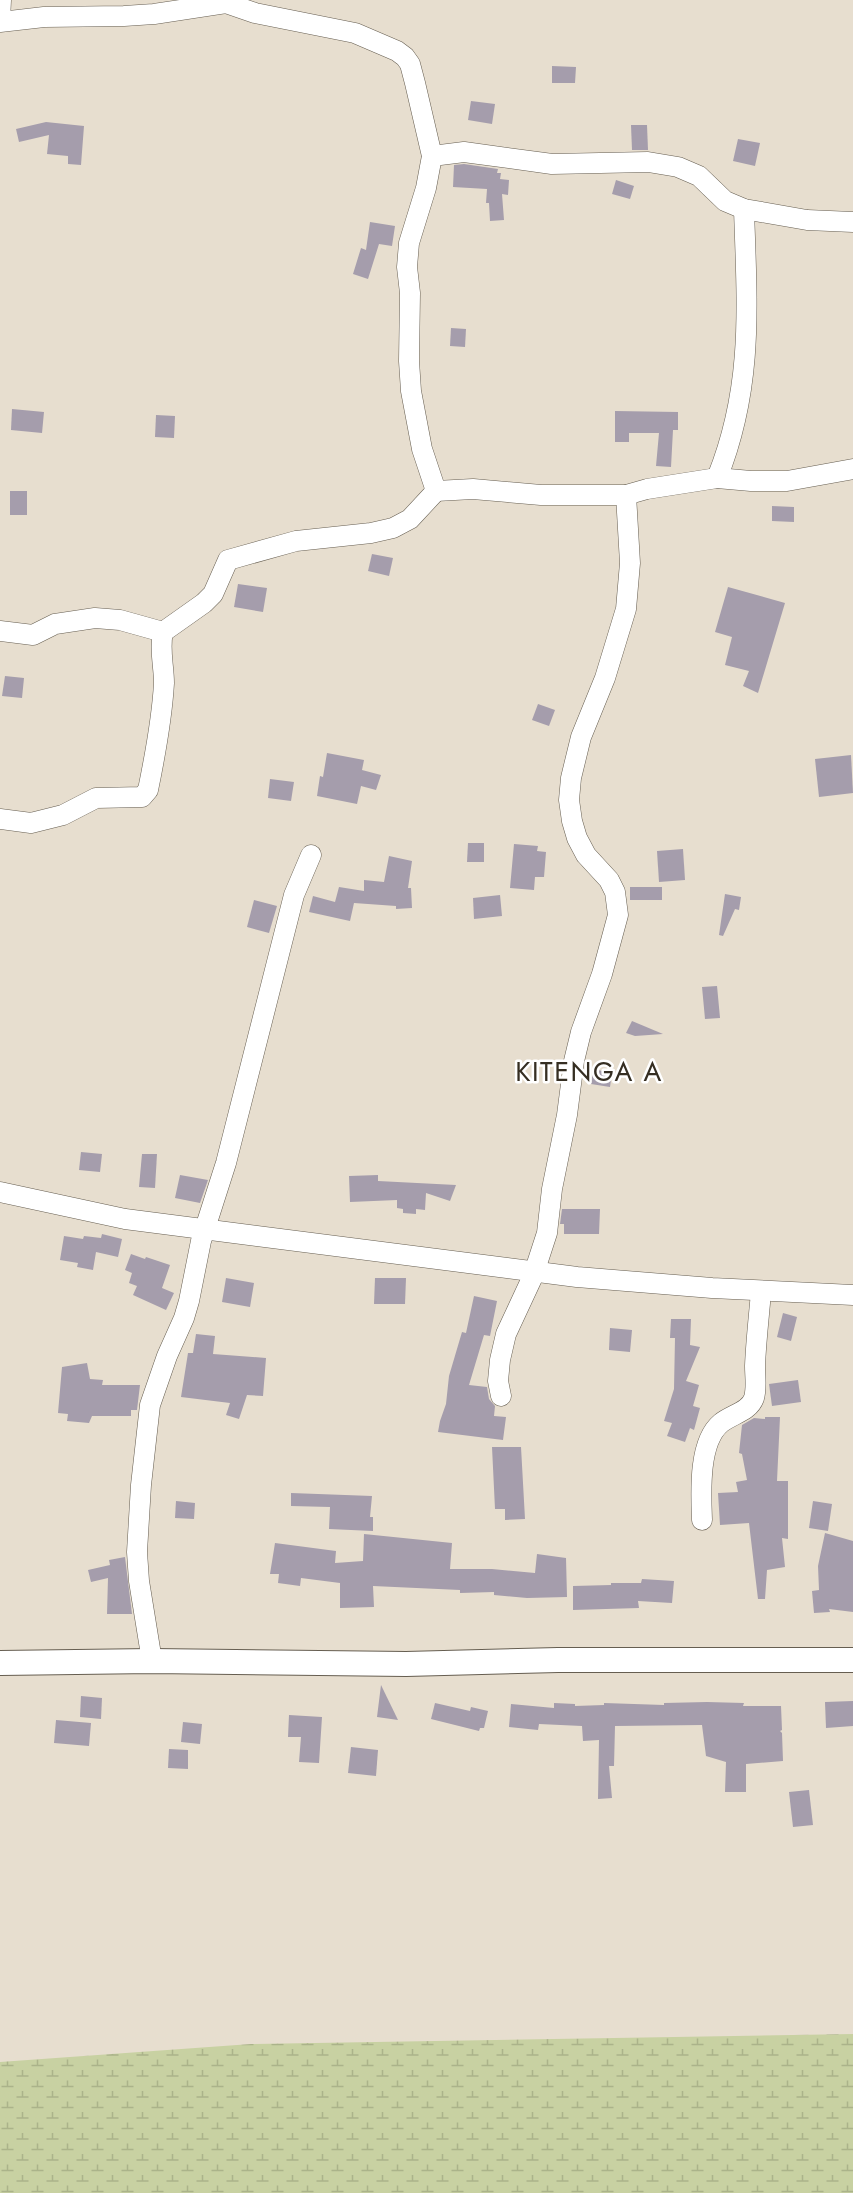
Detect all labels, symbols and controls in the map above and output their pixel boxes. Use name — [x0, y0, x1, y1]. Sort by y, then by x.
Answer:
district label: KITENGA A — [515, 1052, 663, 1091]

